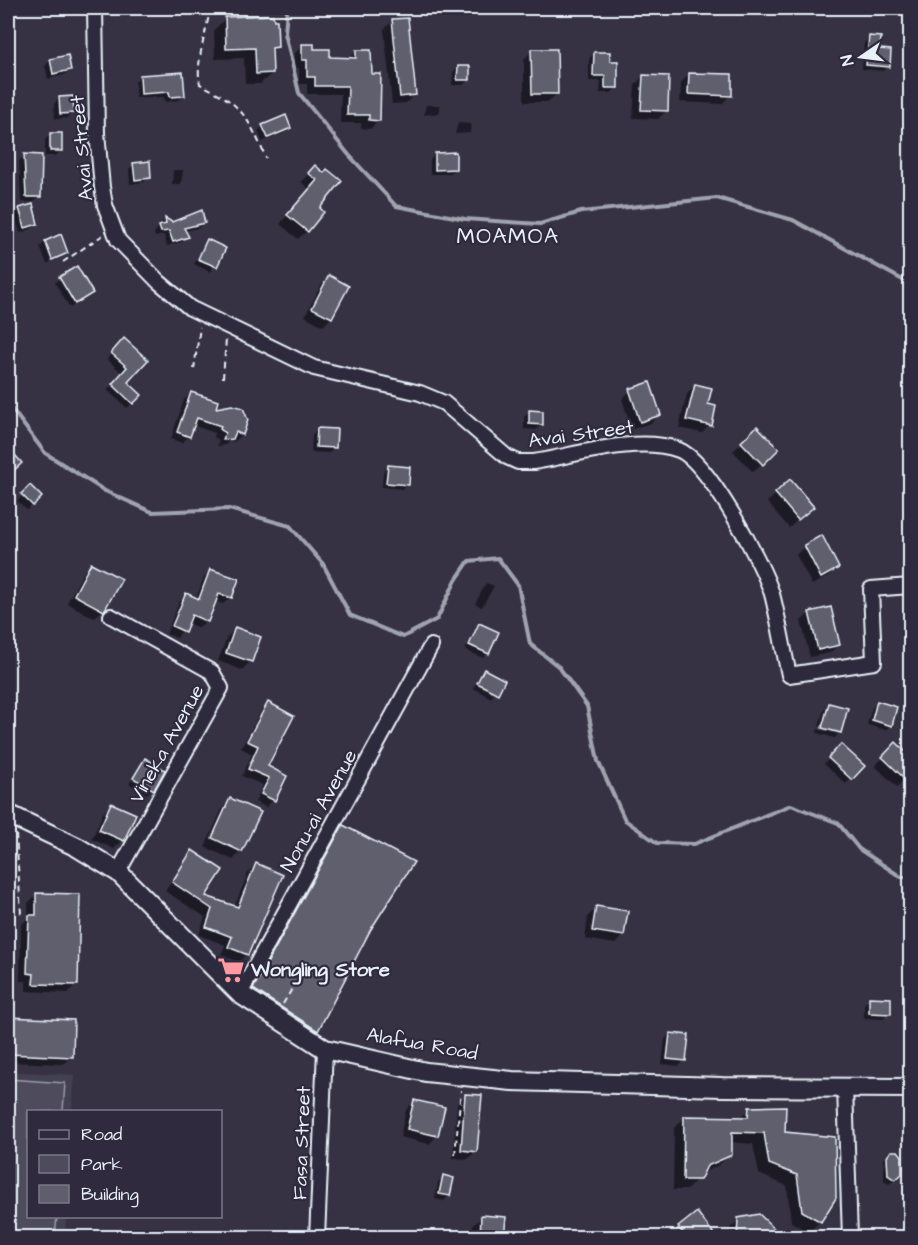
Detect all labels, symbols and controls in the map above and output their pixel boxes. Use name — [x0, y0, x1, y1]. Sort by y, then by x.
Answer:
north arrow — [831, 27, 891, 87]
text: N — [836, 53, 859, 68]
street label: Avai Street — [63, 94, 101, 202]
district label: MOAMOA — [456, 221, 560, 252]
street label: Avai Street — [527, 413, 635, 455]
street label: Vineka Avenue — [123, 679, 211, 808]
street label: Nonu-ai Avenue — [274, 744, 364, 877]
supermarket icon: Wongling Store — [216, 955, 246, 985]
place label: Wongling Store — [250, 956, 390, 985]
street label: Alafua Road — [364, 1020, 480, 1068]
street label: Fasa Street — [286, 1086, 318, 1200]
legend — [27, 1110, 222, 1218]
text: Road — [81, 1122, 122, 1147]
text: Park — [81, 1152, 123, 1177]
text: Building — [81, 1182, 139, 1208]

